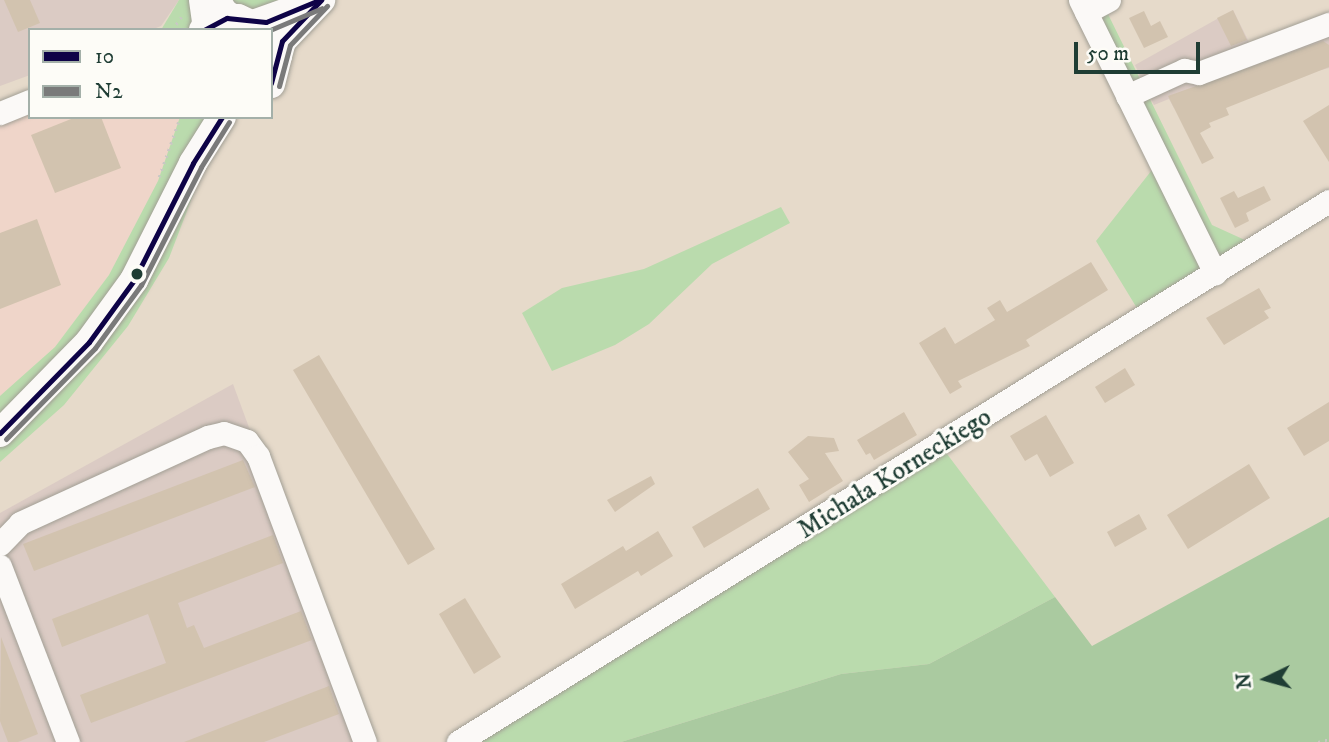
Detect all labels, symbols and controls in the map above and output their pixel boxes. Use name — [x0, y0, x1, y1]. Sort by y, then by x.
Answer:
legend — [28, 28, 273, 119]
scale bar — [1077, 28, 1203, 72]
text: 50 m — [1087, 41, 1129, 67]
text: 10 — [95, 44, 114, 70]
text: N2 — [95, 79, 123, 105]
unlabelled marker — [130, 267, 144, 281]
street label: Michała Korneckiego — [793, 402, 997, 546]
north arrow — [1231, 644, 1301, 714]
text: N — [1232, 672, 1257, 690]

